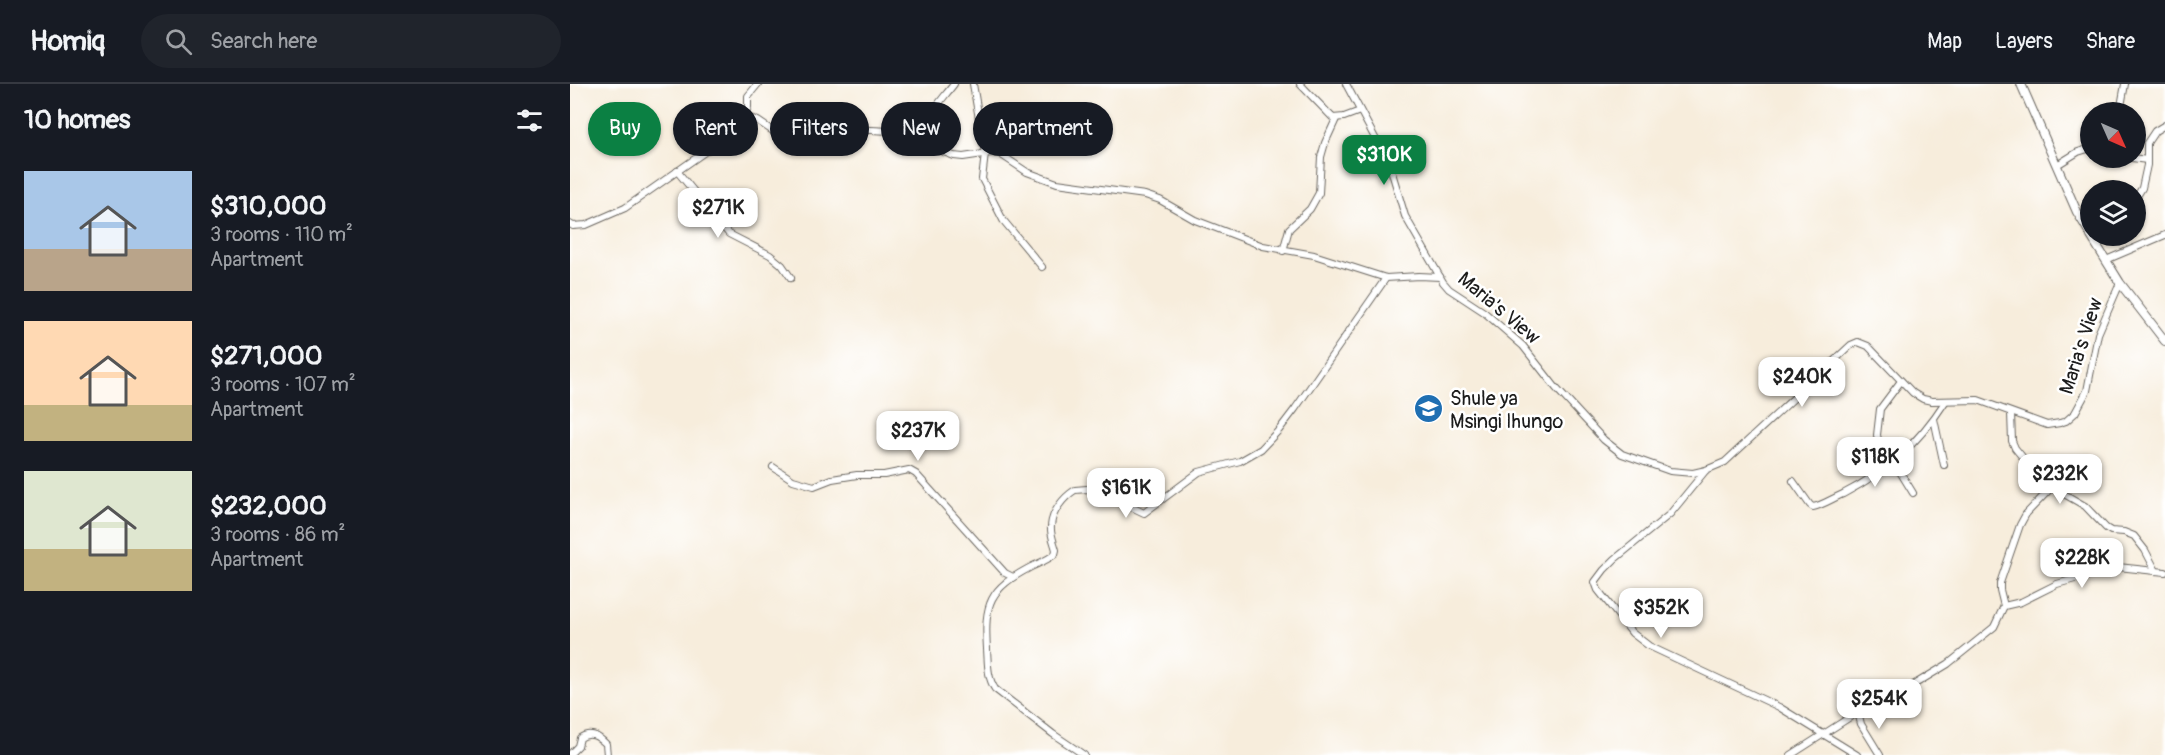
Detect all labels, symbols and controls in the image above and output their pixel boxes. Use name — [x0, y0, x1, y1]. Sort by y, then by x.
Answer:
search box — [141, 14, 561, 68]
text: Homiq — [30, 24, 105, 59]
icon: search — [162, 25, 195, 58]
text: Search here — [210, 27, 317, 55]
text: Map — [1927, 28, 1962, 55]
text: Layers — [1995, 28, 2053, 55]
text: Share — [2086, 28, 2135, 55]
chip: Buy — [588, 102, 661, 156]
chip: Rent — [673, 102, 758, 156]
chip: Filters — [770, 102, 869, 156]
chip: New — [881, 102, 961, 156]
chip: Apartment — [973, 102, 1113, 156]
north arrow — [2080, 102, 2146, 168]
map controls — [2080, 102, 2146, 246]
text: 10 homes — [24, 104, 130, 136]
icon: filters — [513, 104, 546, 137]
pin: $310K — [1342, 135, 1426, 186]
text: $310K — [1356, 142, 1412, 167]
button: layers — [2080, 180, 2146, 246]
pin: $271K — [676, 188, 760, 239]
text: $310,000 — [210, 190, 326, 222]
icon: home — [72, 195, 144, 267]
text: $271K — [692, 195, 744, 220]
text: 3 rooms · 110 m² — [210, 222, 353, 247]
text: Apartment — [210, 247, 303, 272]
street label: Maria's View — [1453, 266, 1546, 350]
street label: Maria's View — [2054, 294, 2108, 397]
text: $271,000 — [210, 340, 322, 372]
icon: home — [72, 345, 144, 417]
pin: $240K — [1760, 357, 1844, 408]
text: $240K — [1772, 364, 1832, 389]
text: 3 rooms · 107 m² — [210, 372, 356, 397]
place label: Shule ya Msingi Ihungo — [1450, 386, 1563, 434]
school or university icon: Shule ya Msingi Ihungo — [1413, 393, 1445, 425]
text: Apartment — [210, 397, 303, 422]
pin: $237K — [876, 411, 960, 462]
text: $237K — [890, 418, 946, 443]
pin: $118K — [1833, 437, 1917, 488]
text: $118K — [1851, 444, 1899, 469]
pin: $232K — [2018, 454, 2102, 505]
text: $232K — [2032, 461, 2088, 486]
pin: $161K — [1084, 468, 1168, 519]
text: $161K — [1101, 475, 1151, 500]
text: $232,000 — [210, 490, 327, 522]
icon: home — [72, 495, 144, 567]
text: 3 rooms · 86 m² — [210, 522, 345, 547]
pin: $228K — [2040, 538, 2124, 589]
text: $228K — [2054, 545, 2110, 570]
text: Apartment — [210, 547, 303, 572]
pin: $352K — [1619, 588, 1703, 639]
text: $352K — [1633, 595, 1689, 620]
pin: $254K — [1837, 679, 1921, 730]
text: $254K — [1851, 686, 1907, 711]

